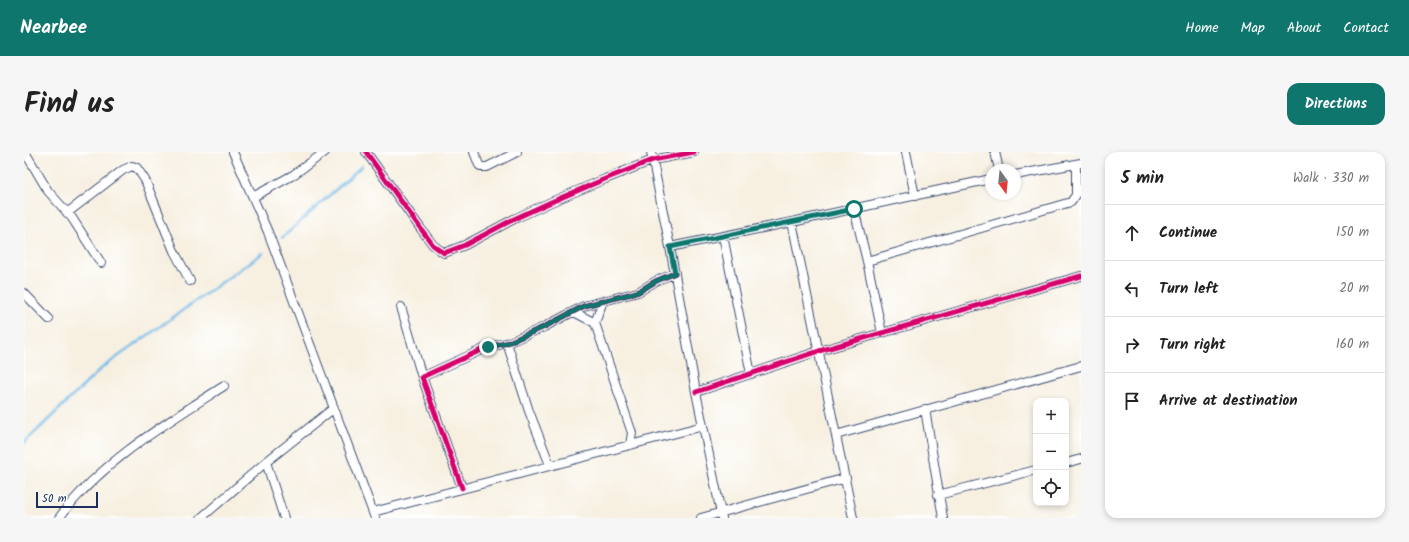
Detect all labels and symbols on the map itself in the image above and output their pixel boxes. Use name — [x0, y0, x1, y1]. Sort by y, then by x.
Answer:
north arrow — [985, 164, 1021, 200]
route start — [845, 200, 863, 218]
route end — [479, 338, 497, 356]
scale bar — [36, 490, 98, 509]

